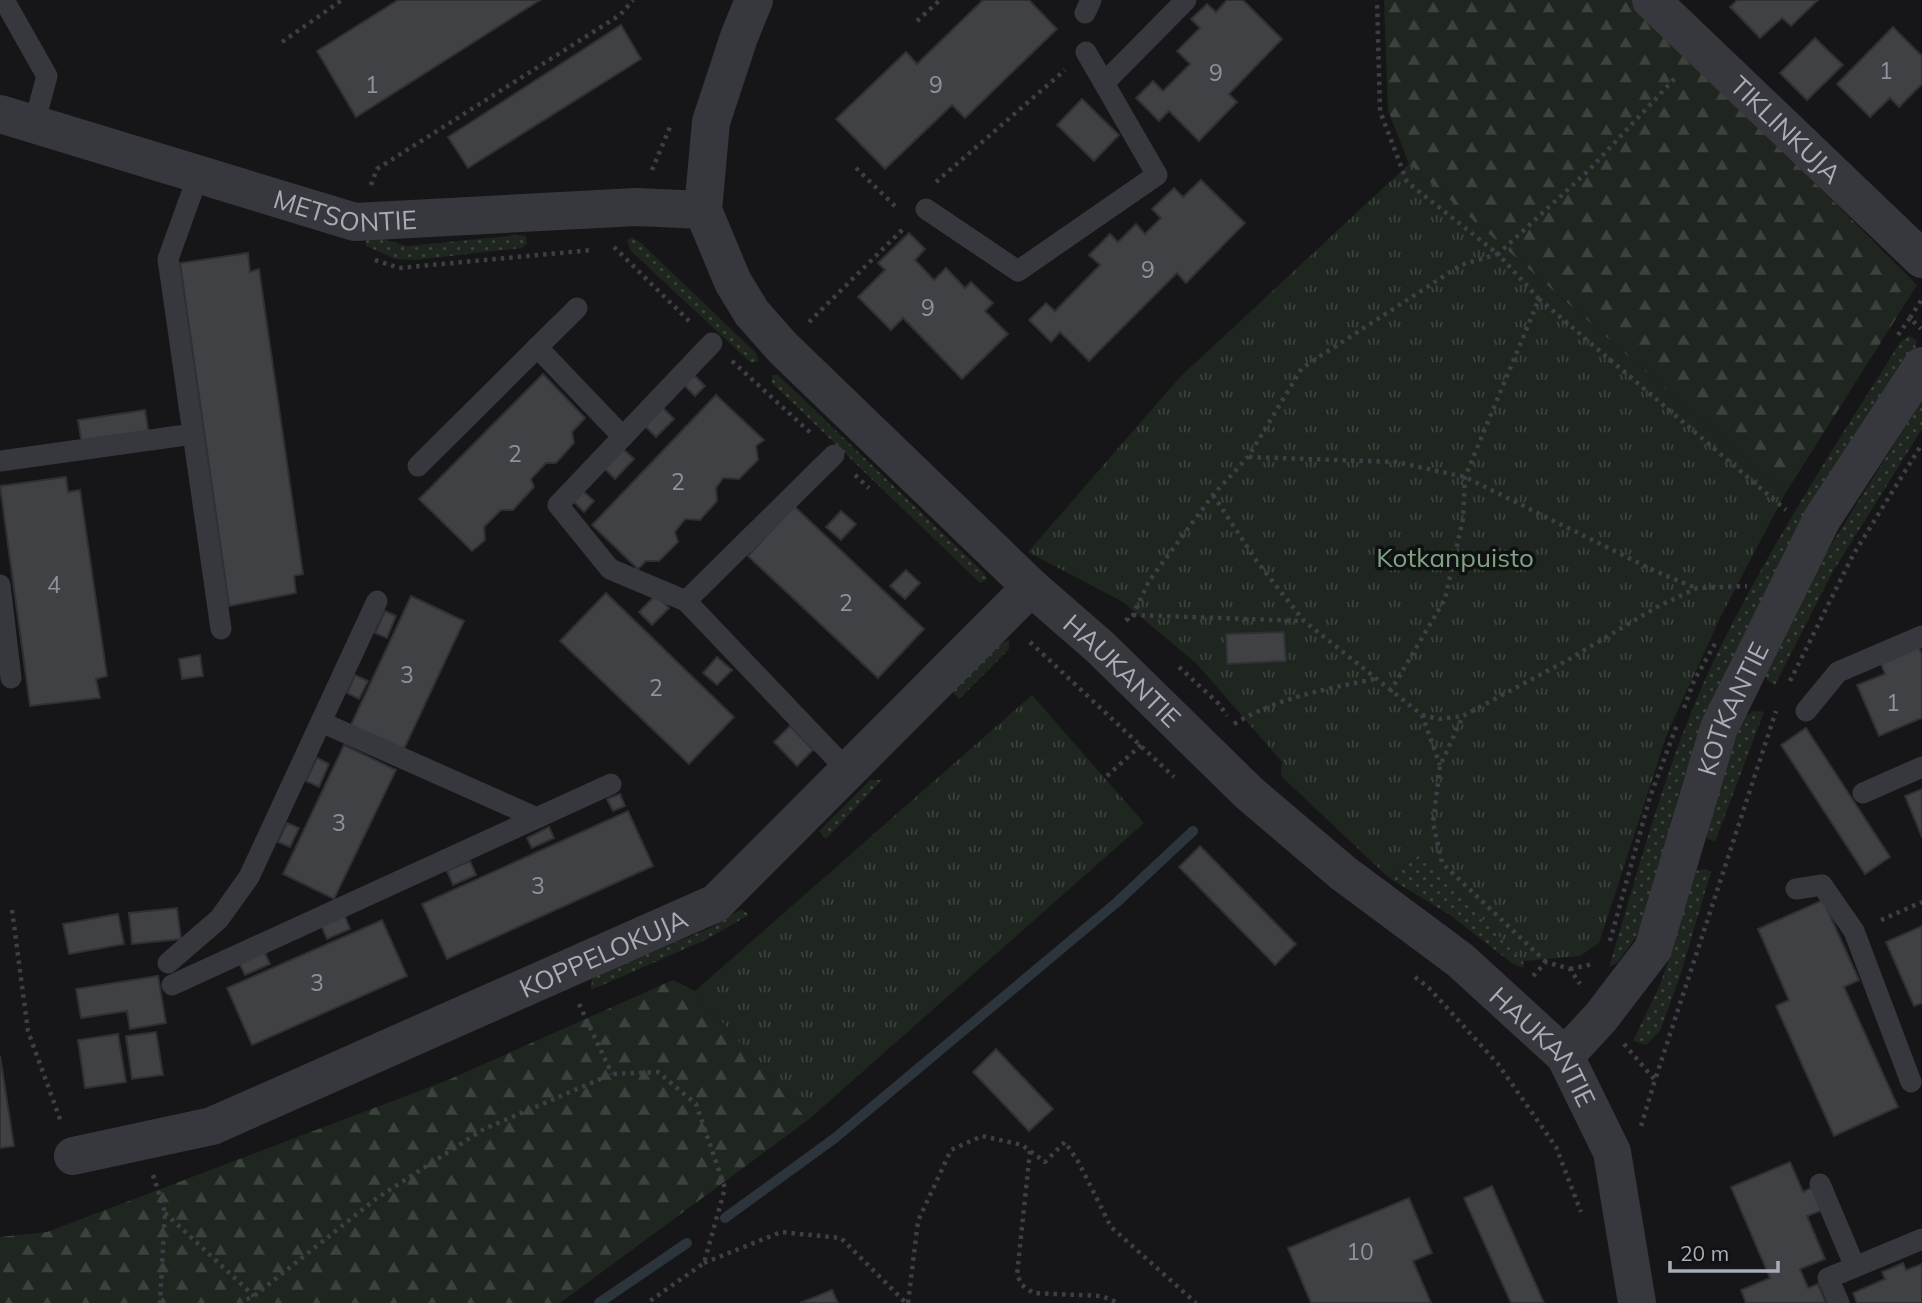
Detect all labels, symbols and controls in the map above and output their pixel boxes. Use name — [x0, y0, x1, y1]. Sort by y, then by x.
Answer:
house number: 1 — [1879, 56, 1893, 85]
house number: 9 — [1209, 58, 1223, 87]
street label: TIKLINKUJA — [1724, 68, 1849, 190]
house number: 1 — [365, 70, 379, 99]
house number: 9 — [929, 70, 943, 99]
street label: METSONTIE — [270, 182, 418, 239]
house number: 9 — [1141, 255, 1155, 284]
house number: 9 — [921, 293, 935, 322]
house number: 2 — [508, 439, 522, 468]
house number: 2 — [671, 467, 685, 496]
park label: Kotkanpuisto — [1376, 541, 1534, 574]
house number: 4 — [47, 570, 61, 599]
house number: 2 — [839, 588, 853, 617]
street label: HAUKANTIE — [1057, 607, 1188, 734]
street label: KOTKANTIE — [1689, 636, 1775, 779]
house number: 3 — [400, 660, 414, 689]
house number: 2 — [649, 673, 663, 702]
house number: 1 — [1886, 688, 1900, 717]
house number: 3 — [332, 808, 346, 837]
house number: 3 — [531, 871, 545, 900]
street label: KOPPELOKUJA — [514, 901, 692, 1005]
house number: 3 — [310, 968, 324, 997]
street label: HAUKANTIE — [1483, 979, 1604, 1112]
scale bar — [1670, 1230, 1778, 1274]
house number: 10 — [1346, 1237, 1374, 1266]
text: 20 m — [1680, 1240, 1729, 1266]

